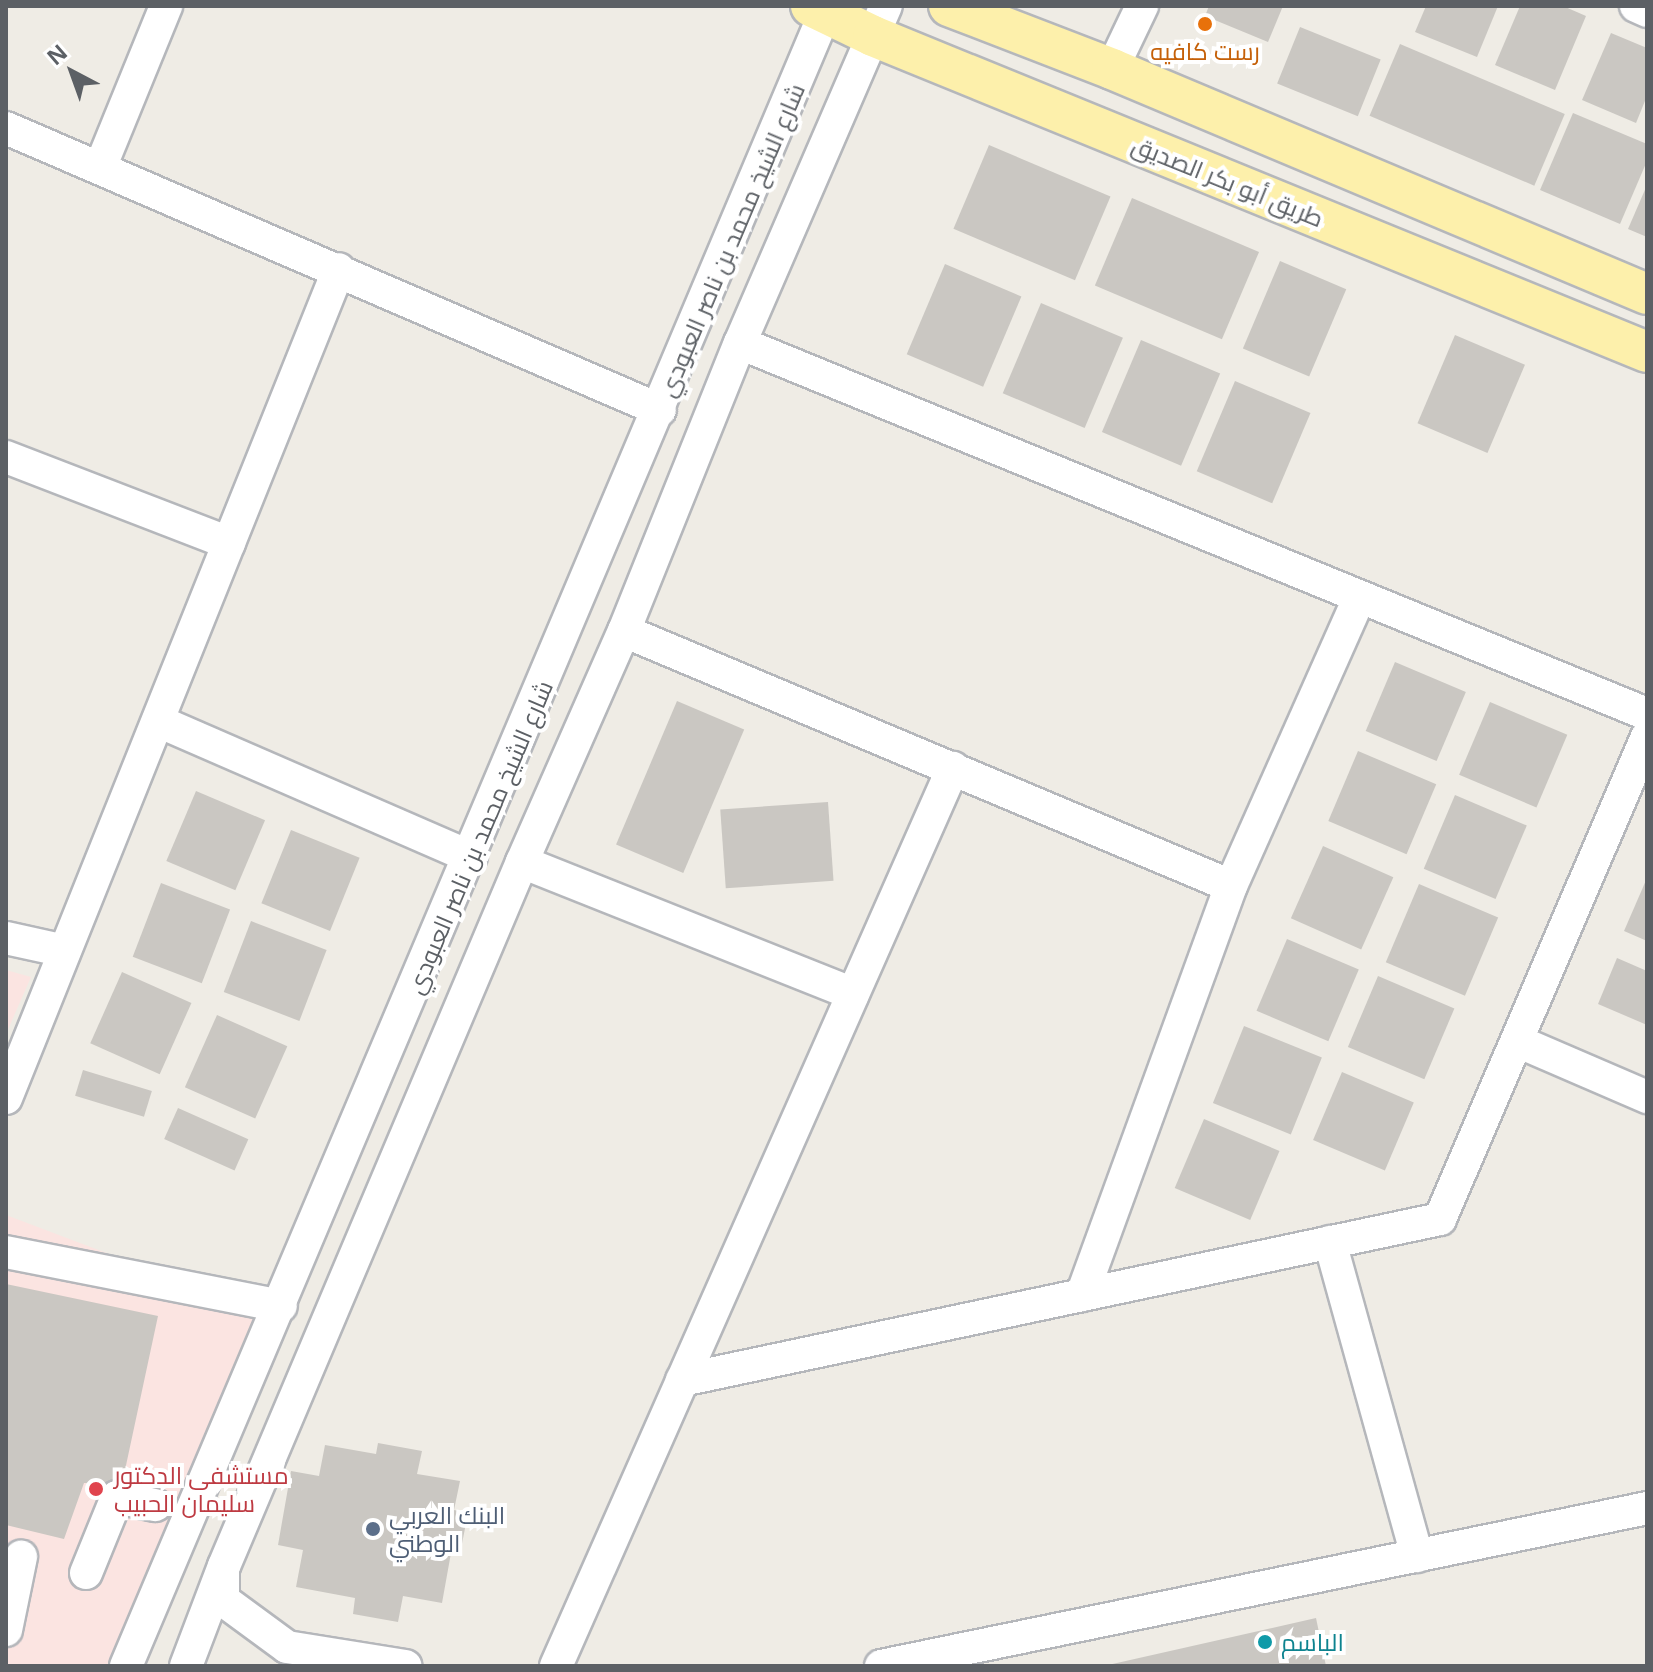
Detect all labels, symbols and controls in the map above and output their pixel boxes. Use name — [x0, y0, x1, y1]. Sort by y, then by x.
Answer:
marker: رست كافيه — [1196, 15, 1214, 33]
north arrow — [32, 32, 112, 112]
text: N — [40, 37, 73, 71]
place label: رست كافيه — [1150, 37, 1260, 65]
street label: شارع الشيخ محمد بن ناصر العبودي — [652, 79, 810, 401]
street label: طريق أبو بكر الصديق — [1128, 129, 1328, 233]
street label: شارع الشيخ محمد بن ناصر العبودي — [400, 676, 558, 998]
place label: مستشفى الدكتور سليمان الحبيب — [114, 1461, 289, 1517]
marker: مستشفى الدكتور سليمان الحبيب — [85, 1478, 107, 1500]
place label: البنك العربي الوطني — [389, 1501, 505, 1557]
marker: البنك العربي الوطني — [364, 1520, 382, 1538]
place label: الباسم — [1281, 1628, 1344, 1656]
marker: الباسم — [1256, 1633, 1274, 1651]

